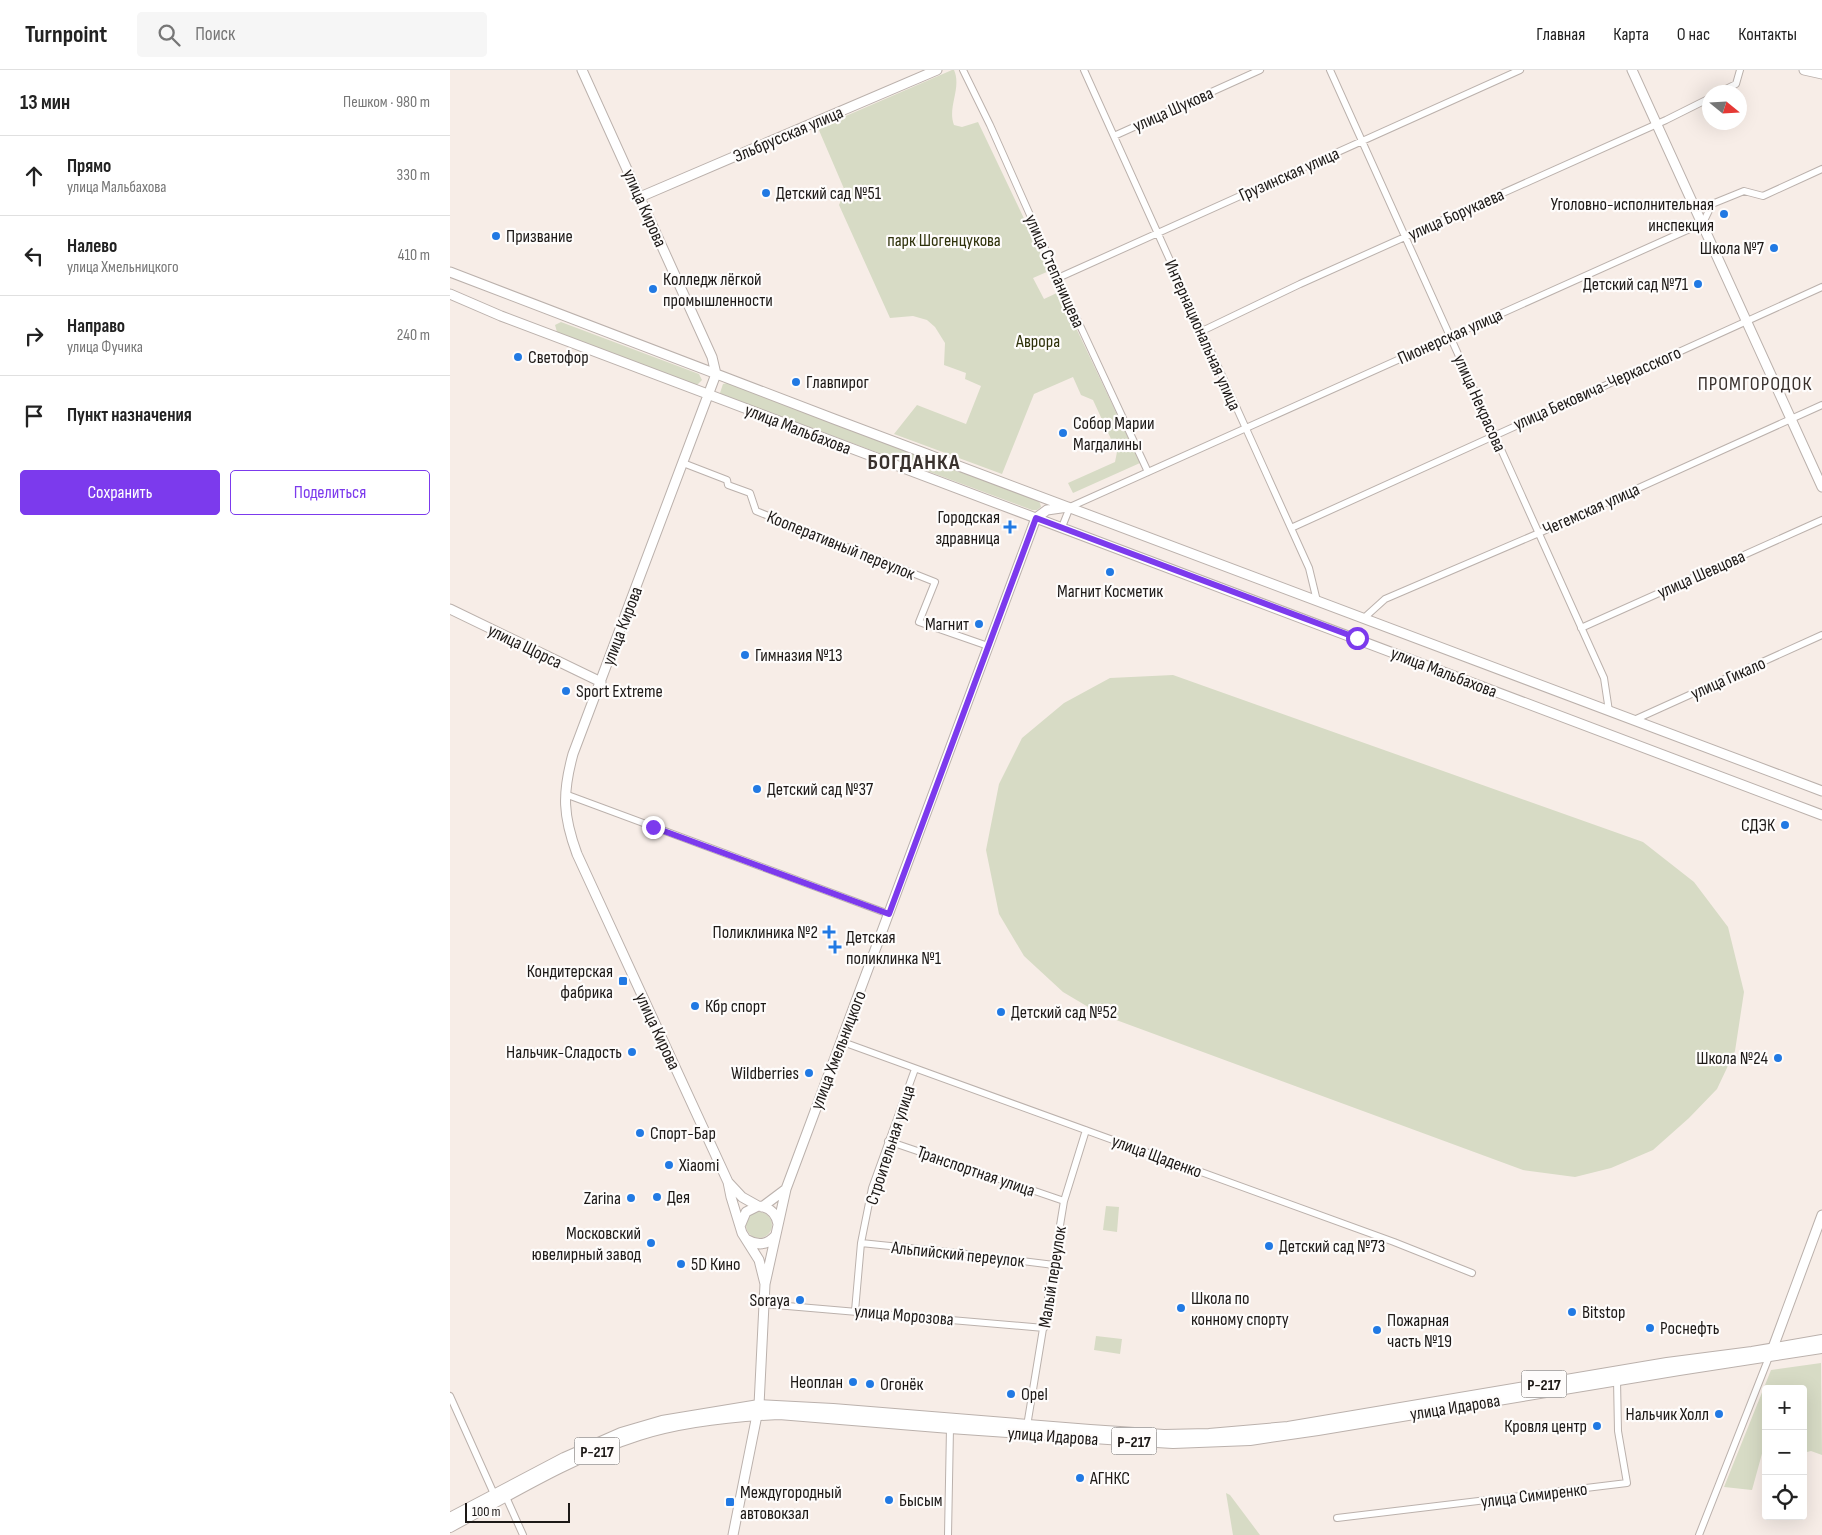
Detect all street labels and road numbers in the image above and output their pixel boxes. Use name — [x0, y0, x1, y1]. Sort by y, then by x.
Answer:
street label: улица Шукова — [1130, 82, 1217, 136]
street label: Эльбрусская улица — [730, 102, 846, 167]
street label: Грузинская улица — [1236, 143, 1343, 206]
street label: улица Кирова — [618, 166, 671, 250]
street label: улица Борукаева — [1405, 184, 1507, 245]
street label: улица Степанищева — [1020, 211, 1089, 331]
street label: Интернациональная улица — [1160, 257, 1245, 414]
street label: Пионерская улица — [1394, 304, 1506, 369]
street label: улица Бековича-Черкасского — [1510, 342, 1684, 435]
street label: улица Некрасова — [1449, 351, 1510, 455]
street label: улица Мальбахова — [742, 400, 854, 459]
street label: Чегемская улица — [1540, 479, 1643, 540]
street label: Кооперативный переулок — [764, 506, 918, 585]
street label: улица Шевцова — [1654, 546, 1748, 603]
street label: улица Кирова — [598, 584, 647, 669]
street label: улица Щорса — [484, 620, 565, 673]
street label: улица Мальбахова — [1388, 643, 1500, 702]
street label: улица Гикало — [1688, 653, 1769, 704]
street label: улица Хмельницкого — [806, 988, 871, 1113]
street label: улица Кирова — [631, 989, 685, 1073]
street label: Строительная улица — [861, 1083, 920, 1208]
street label: улица Щаденко — [1109, 1130, 1205, 1182]
street label: Транспортная улица — [914, 1141, 1038, 1202]
street label: Малый переулок — [1034, 1225, 1071, 1329]
street label: Альпийский переулок — [890, 1237, 1026, 1272]
street label: улица Морозова — [853, 1301, 955, 1330]
road number: Р-217 — [1522, 1370, 1566, 1398]
street label: улица Идарова — [1409, 1390, 1502, 1425]
street label: улица Идарова — [1007, 1423, 1099, 1450]
road number: Р-217 — [1112, 1428, 1156, 1454]
road number: Р-217 — [574, 1438, 620, 1464]
street label: улица Симиренко — [1479, 1479, 1589, 1512]

